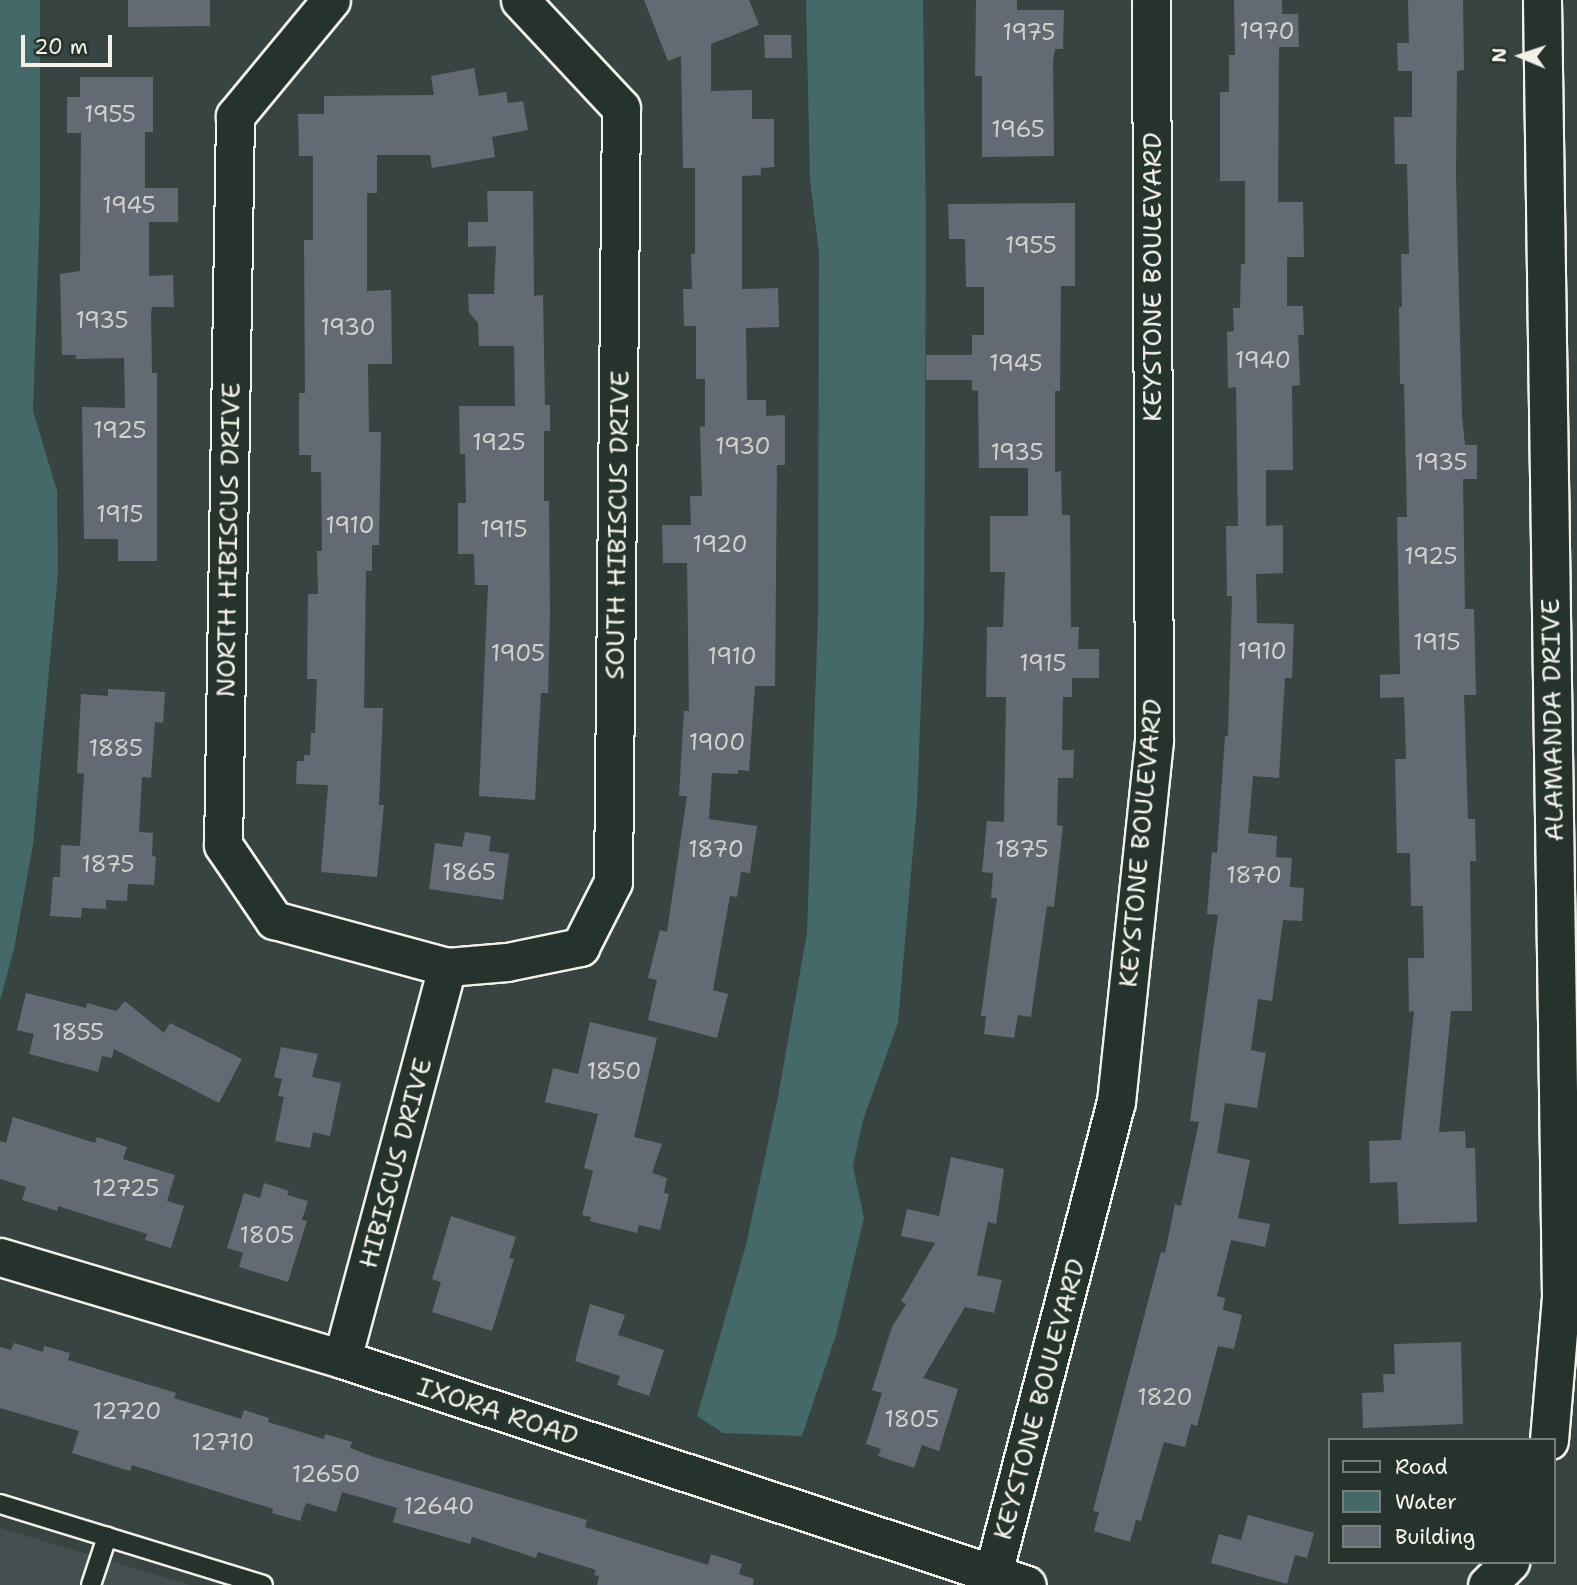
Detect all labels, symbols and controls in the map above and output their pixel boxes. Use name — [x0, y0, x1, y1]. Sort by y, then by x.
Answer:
house number: 1970 — [1239, 17, 1295, 45]
house number: 1975 — [1003, 18, 1055, 46]
scale bar — [24, 21, 116, 65]
north arrow — [1486, 21, 1556, 91]
text: 20 m — [34, 33, 88, 61]
text: N — [1487, 47, 1512, 63]
house number: 1955 — [84, 100, 136, 128]
house number: 1965 — [991, 115, 1045, 143]
street label: KEYSTONE BOULEVARD — [1136, 132, 1168, 422]
house number: 1945 — [102, 191, 156, 219]
house number: 1955 — [1005, 231, 1057, 259]
house number: 1935 — [75, 306, 129, 334]
house number: 1930 — [320, 313, 376, 341]
house number: 1940 — [1235, 346, 1291, 374]
house number: 1945 — [989, 349, 1043, 377]
street label: SOUTH HIBISCUS DRIVE — [599, 370, 635, 680]
street label: NORTH HIBISCUS DRIVE — [210, 382, 246, 698]
house number: 1925 — [93, 416, 147, 444]
house number: 1925 — [472, 428, 526, 456]
house number: 1930 — [715, 432, 771, 460]
house number: 1935 — [990, 438, 1044, 466]
house number: 1935 — [1414, 448, 1468, 476]
house number: 1915 — [96, 500, 144, 528]
house number: 1910 — [325, 511, 375, 539]
house number: 1915 — [480, 515, 528, 543]
house number: 1920 — [692, 530, 748, 558]
house number: 1925 — [1404, 542, 1458, 570]
street label: ALAMANDA DRIVE — [1534, 598, 1570, 842]
house number: 1915 — [1413, 628, 1461, 656]
house number: 1910 — [1237, 637, 1287, 665]
house number: 1905 — [491, 639, 545, 667]
house number: 1910 — [707, 642, 757, 670]
house number: 1915 — [1019, 649, 1067, 677]
street label: KEYSTONE BOULEVARD — [1112, 697, 1168, 989]
house number: 1900 — [689, 728, 745, 756]
house number: 1885 — [89, 734, 143, 762]
house number: 1870 — [688, 835, 744, 863]
house number: 1875 — [995, 835, 1049, 863]
house number: 1875 — [81, 850, 135, 878]
house number: 1865 — [442, 858, 496, 886]
house number: 1870 — [1226, 861, 1282, 889]
house number: 1855 — [52, 1018, 104, 1046]
street label: HIBISCUS DRIVE — [352, 1054, 438, 1272]
house number: 1850 — [587, 1057, 641, 1085]
house number: 12725 — [93, 1174, 159, 1202]
house number: 1805 — [240, 1221, 294, 1249]
street label: KEYSTONE BOULEVARD — [986, 1255, 1092, 1543]
street label: IXORA ROAD — [414, 1370, 582, 1452]
house number: 1820 — [1137, 1383, 1193, 1411]
house number: 12720 — [93, 1397, 161, 1425]
house number: 1805 — [885, 1405, 939, 1433]
house number: 12710 — [192, 1428, 254, 1456]
legend — [1328, 1438, 1556, 1564]
text: Road — [1395, 1453, 1448, 1481]
house number: 12650 — [292, 1460, 360, 1488]
text: Water — [1395, 1488, 1457, 1516]
house number: 12640 — [404, 1492, 474, 1520]
text: Building — [1395, 1523, 1475, 1551]

